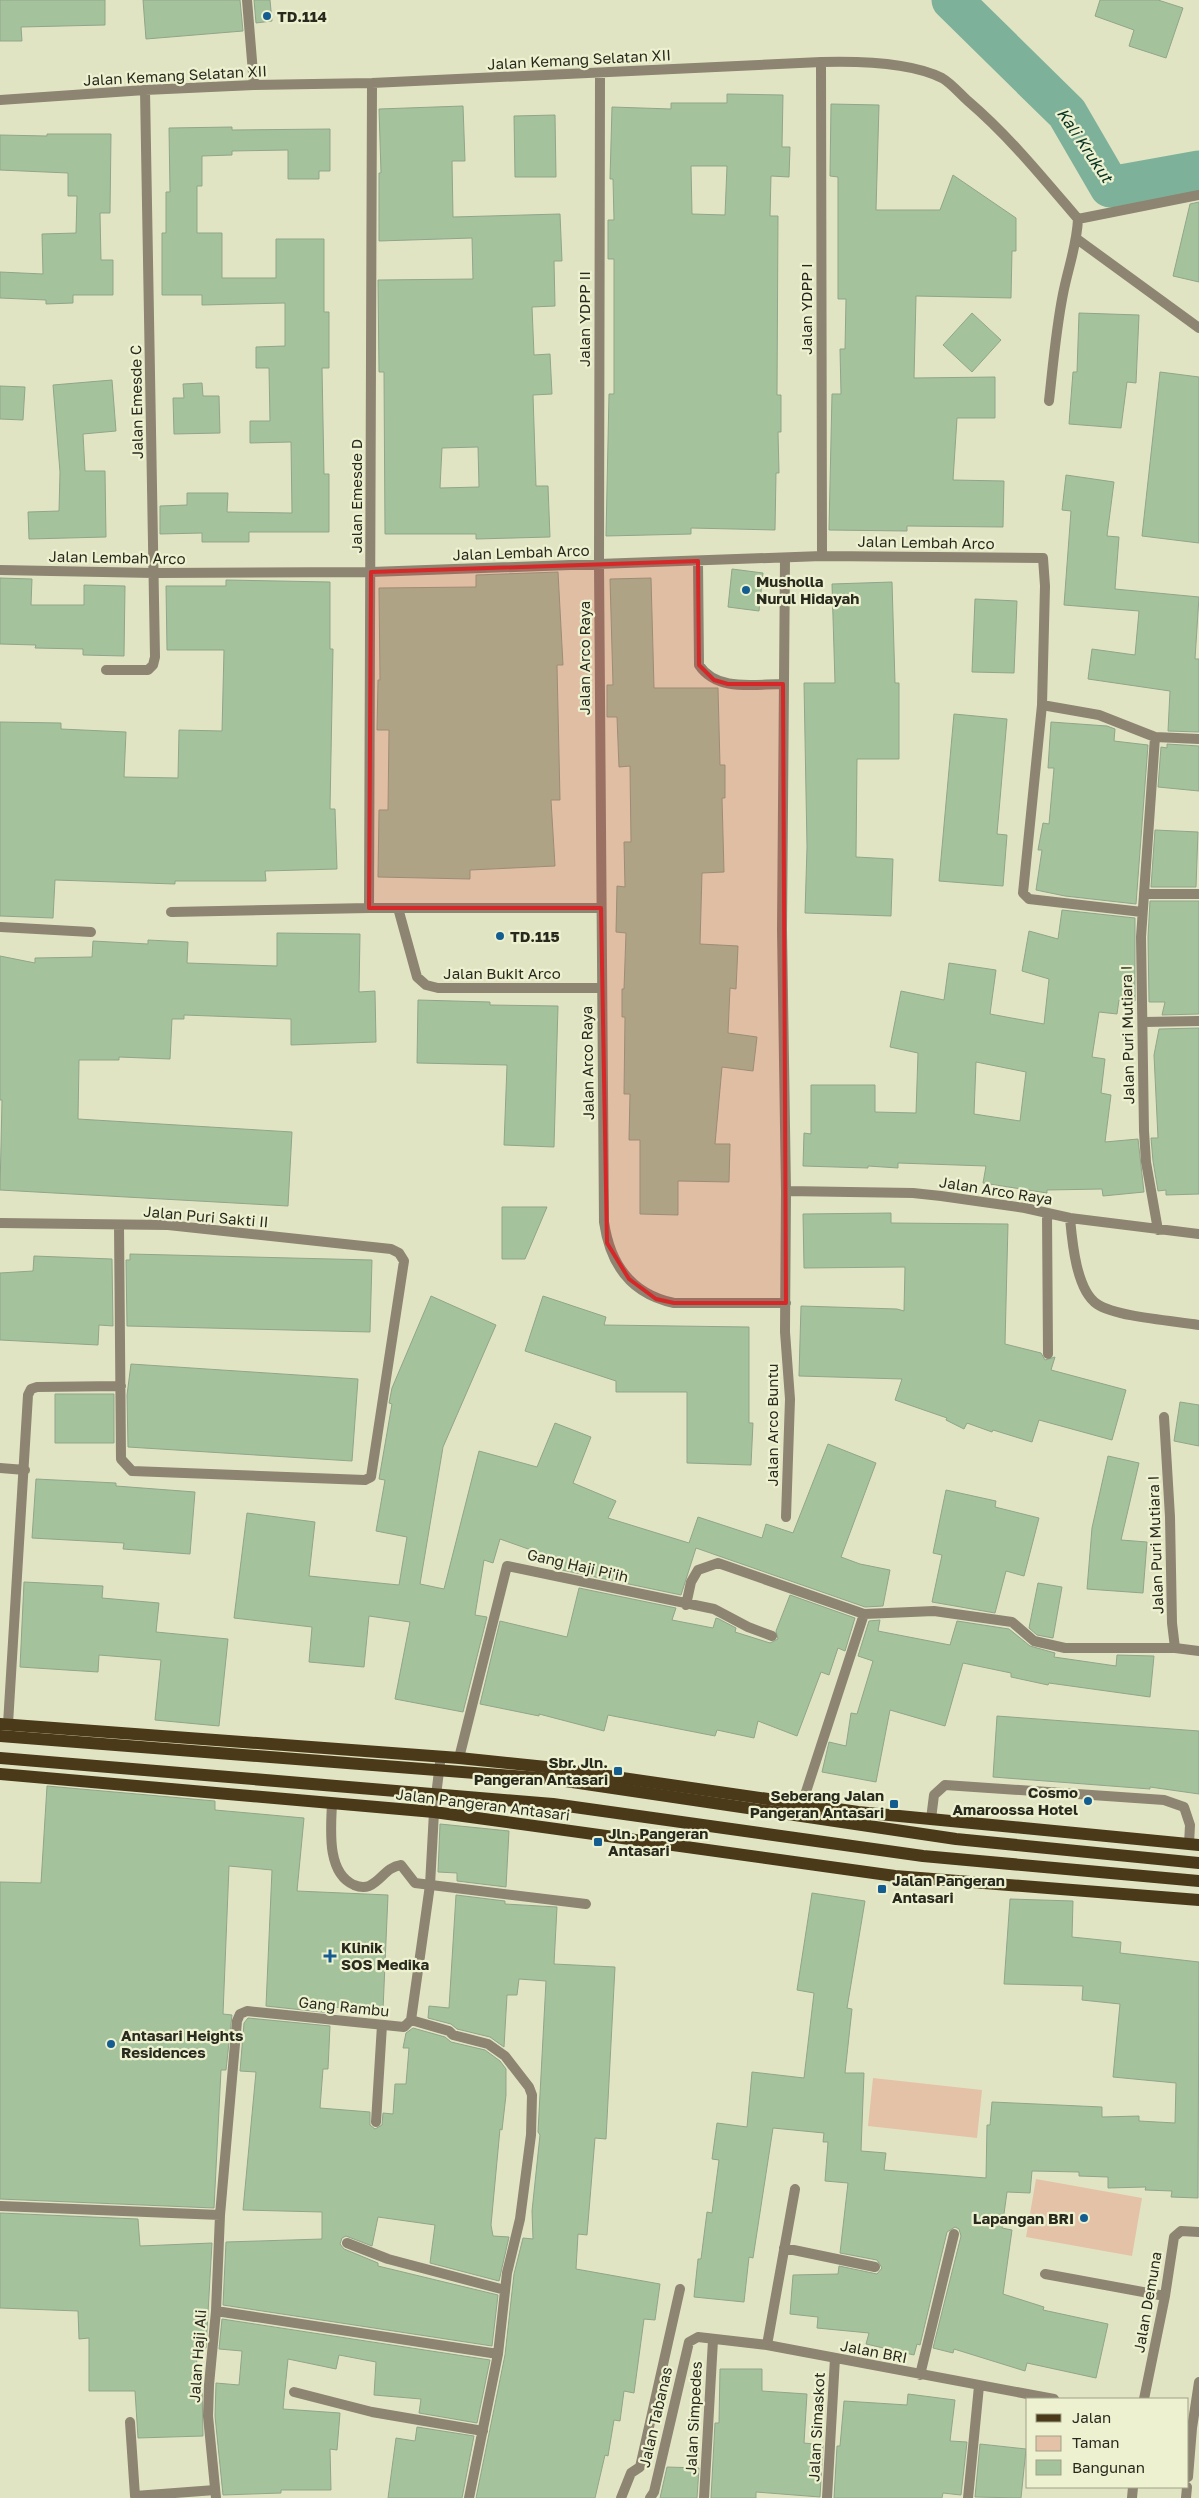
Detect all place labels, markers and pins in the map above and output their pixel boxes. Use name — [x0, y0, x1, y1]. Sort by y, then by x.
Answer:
place label: TD.114 — [277, 7, 327, 25]
marker: TD.114 — [261, 10, 273, 22]
place label: Musholla Nurul Hidayah — [756, 572, 859, 607]
marker: Musholla Nurul Hidayah — [740, 584, 752, 596]
place label: TD.115 — [510, 927, 560, 945]
marker: TD.115 — [494, 930, 506, 942]
place label: Sbr. Jln. Pangeran Antasari — [474, 1753, 608, 1788]
marker: Sbr. Jln. Pangeran Antasari — [612, 1765, 624, 1777]
place label: Cosmo Amaroossa Hotel — [952, 1783, 1078, 1818]
place label: Seberang Jalan Pangeran Antasari — [750, 1786, 884, 1821]
marker: Cosmo Amaroossa Hotel — [1082, 1795, 1094, 1807]
marker: Seberang Jalan Pangeran Antasari — [888, 1798, 900, 1810]
place label: Jln. Pangeran Antasari — [608, 1824, 708, 1859]
marker: Jln. Pangeran Antasari — [592, 1836, 604, 1848]
place label: Jalan Pangeran Antasari — [892, 1871, 1005, 1906]
marker: Jalan Pangeran Antasari — [876, 1883, 888, 1895]
place label: Klinik SOS Medika — [341, 1938, 429, 1973]
marker: Klinik SOS Medika — [323, 1949, 337, 1963]
place label: Antasari Heights Residences — [121, 2026, 243, 2061]
marker: Antasari Heights Residences — [105, 2038, 117, 2050]
place label: Lapangan BRI — [973, 2209, 1074, 2227]
marker: Lapangan BRI — [1078, 2212, 1090, 2224]

